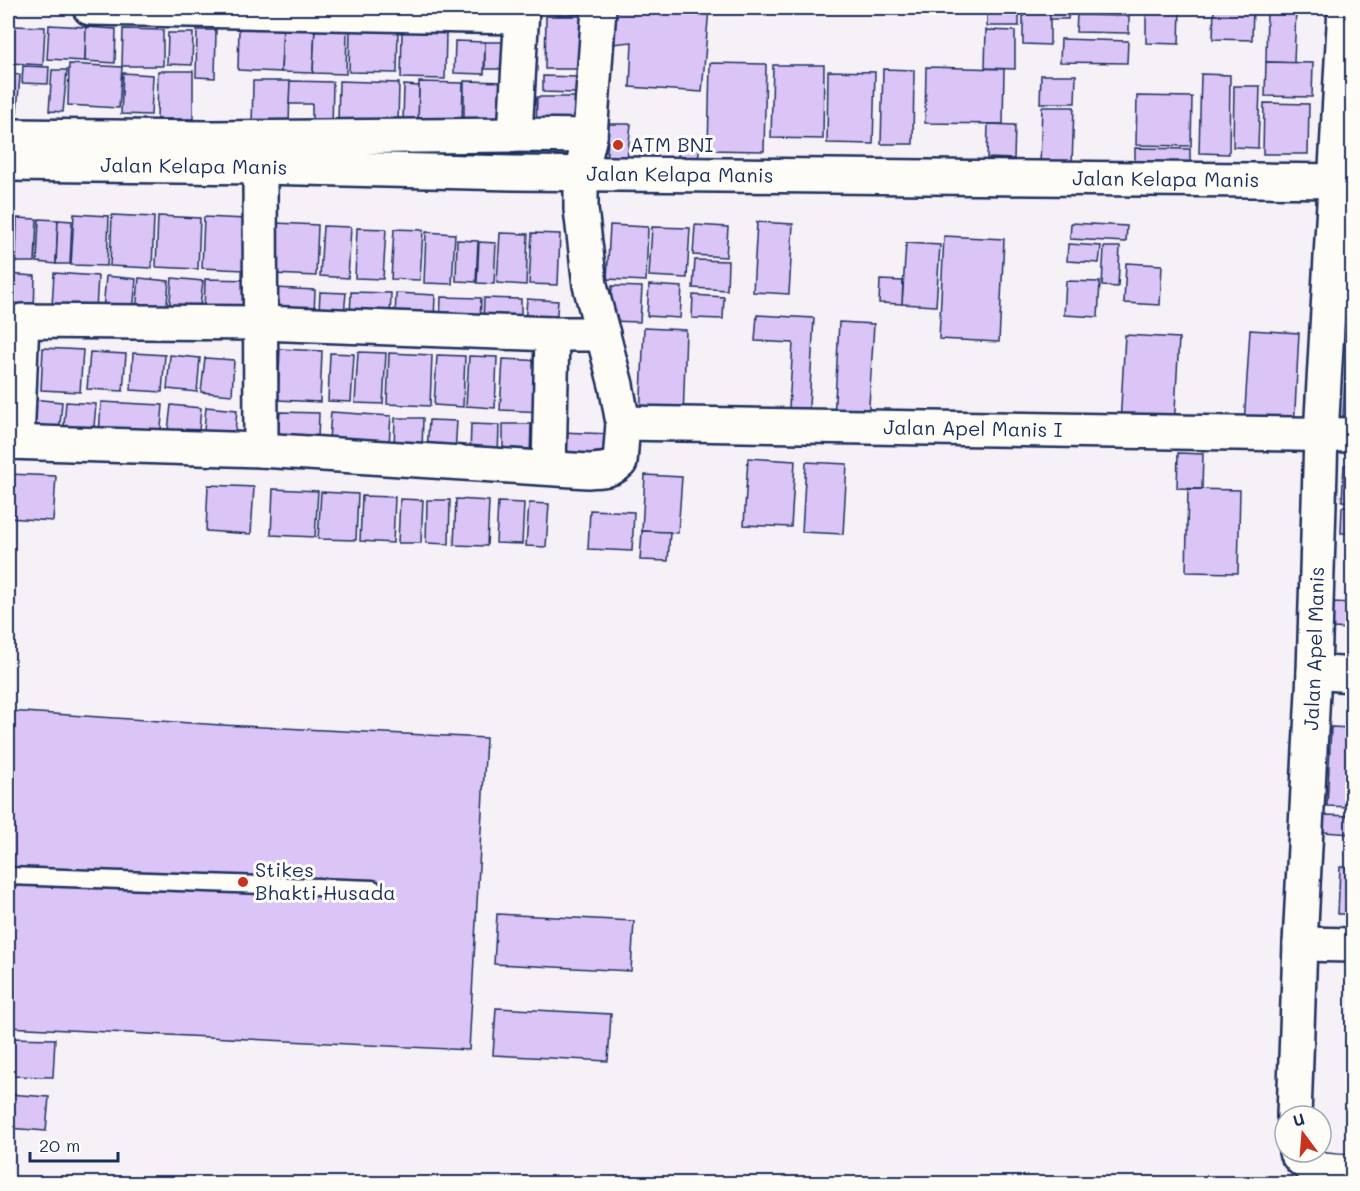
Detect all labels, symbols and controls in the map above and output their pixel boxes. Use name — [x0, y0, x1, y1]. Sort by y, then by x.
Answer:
place label: ATM BNI — [630, 131, 713, 157]
marker: ATM BNI — [611, 138, 625, 152]
street label: Jalan Kelapa Manis — [100, 151, 288, 180]
street label: Jalan Kelapa Manis — [586, 160, 774, 187]
street label: Jalan Kelapa Manis — [1072, 164, 1260, 192]
street label: Jalan Apel Manis I — [883, 413, 1063, 442]
street label: Jalan Apel Manis — [1297, 566, 1329, 731]
place label: Stikes Bhakti Husada — [255, 856, 396, 905]
marker: Stikes Bhakti Husada — [236, 875, 250, 889]
north arrow — [1273, 1104, 1333, 1164]
text: U — [1290, 1107, 1307, 1131]
scale bar — [30, 1125, 118, 1163]
text: 20 m — [39, 1133, 80, 1157]

